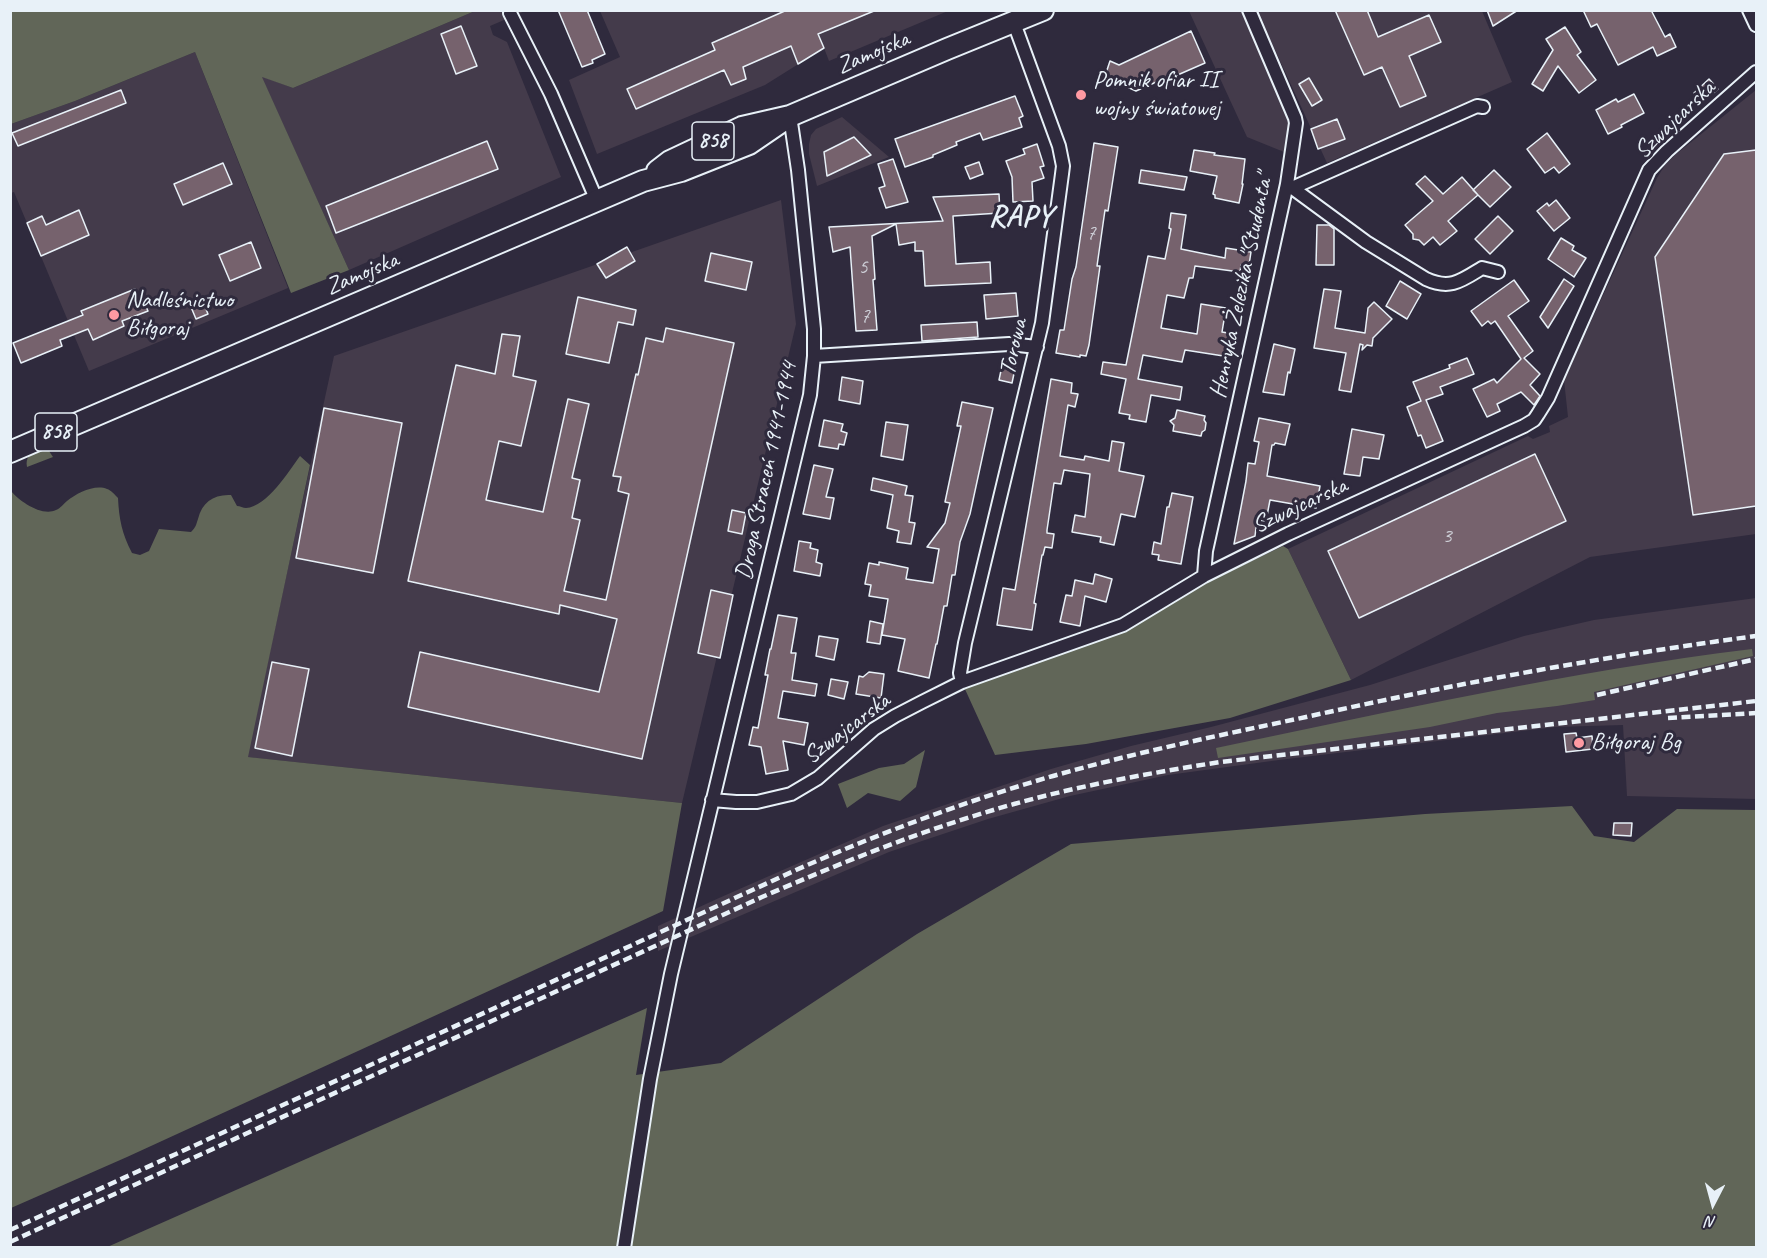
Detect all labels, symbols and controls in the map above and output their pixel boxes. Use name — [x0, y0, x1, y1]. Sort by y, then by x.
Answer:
street label: Zamojska — [832, 25, 914, 81]
place label: Pomnik ofiar II wojny światowej — [1093, 67, 1220, 123]
street label: Szwajcarska — [1629, 75, 1721, 165]
marker: Pomnik ofiar II wojny światowej — [1074, 88, 1088, 102]
road number: 858 — [692, 122, 734, 160]
street label: Henryka Żelezika "Studenta" — [1204, 171, 1280, 401]
district label: RAPY — [989, 200, 1053, 236]
house number: 7 — [1086, 220, 1096, 246]
street label: Zamojska — [321, 246, 403, 302]
house number: 5 — [858, 254, 868, 280]
place label: Nadleśnictwo Biłgoraj — [126, 287, 233, 343]
house number: 7 — [860, 303, 870, 329]
marker: Nadleśnictwo Biłgoraj — [107, 308, 121, 322]
street label: Torowa — [994, 316, 1034, 378]
street label: Droga Straceń 1941-1944 — [730, 359, 804, 583]
road number: 858 — [35, 413, 77, 451]
street label: Szwajcarska — [1248, 472, 1352, 540]
house number: 3 — [1442, 523, 1452, 549]
street label: Szwajcarska — [798, 687, 896, 771]
place label: Biłgoraj Bg — [1591, 729, 1681, 757]
marker: Biłgoraj Bg — [1572, 736, 1586, 750]
north arrow — [1683, 1174, 1743, 1234]
text: N — [1705, 1211, 1717, 1232]

